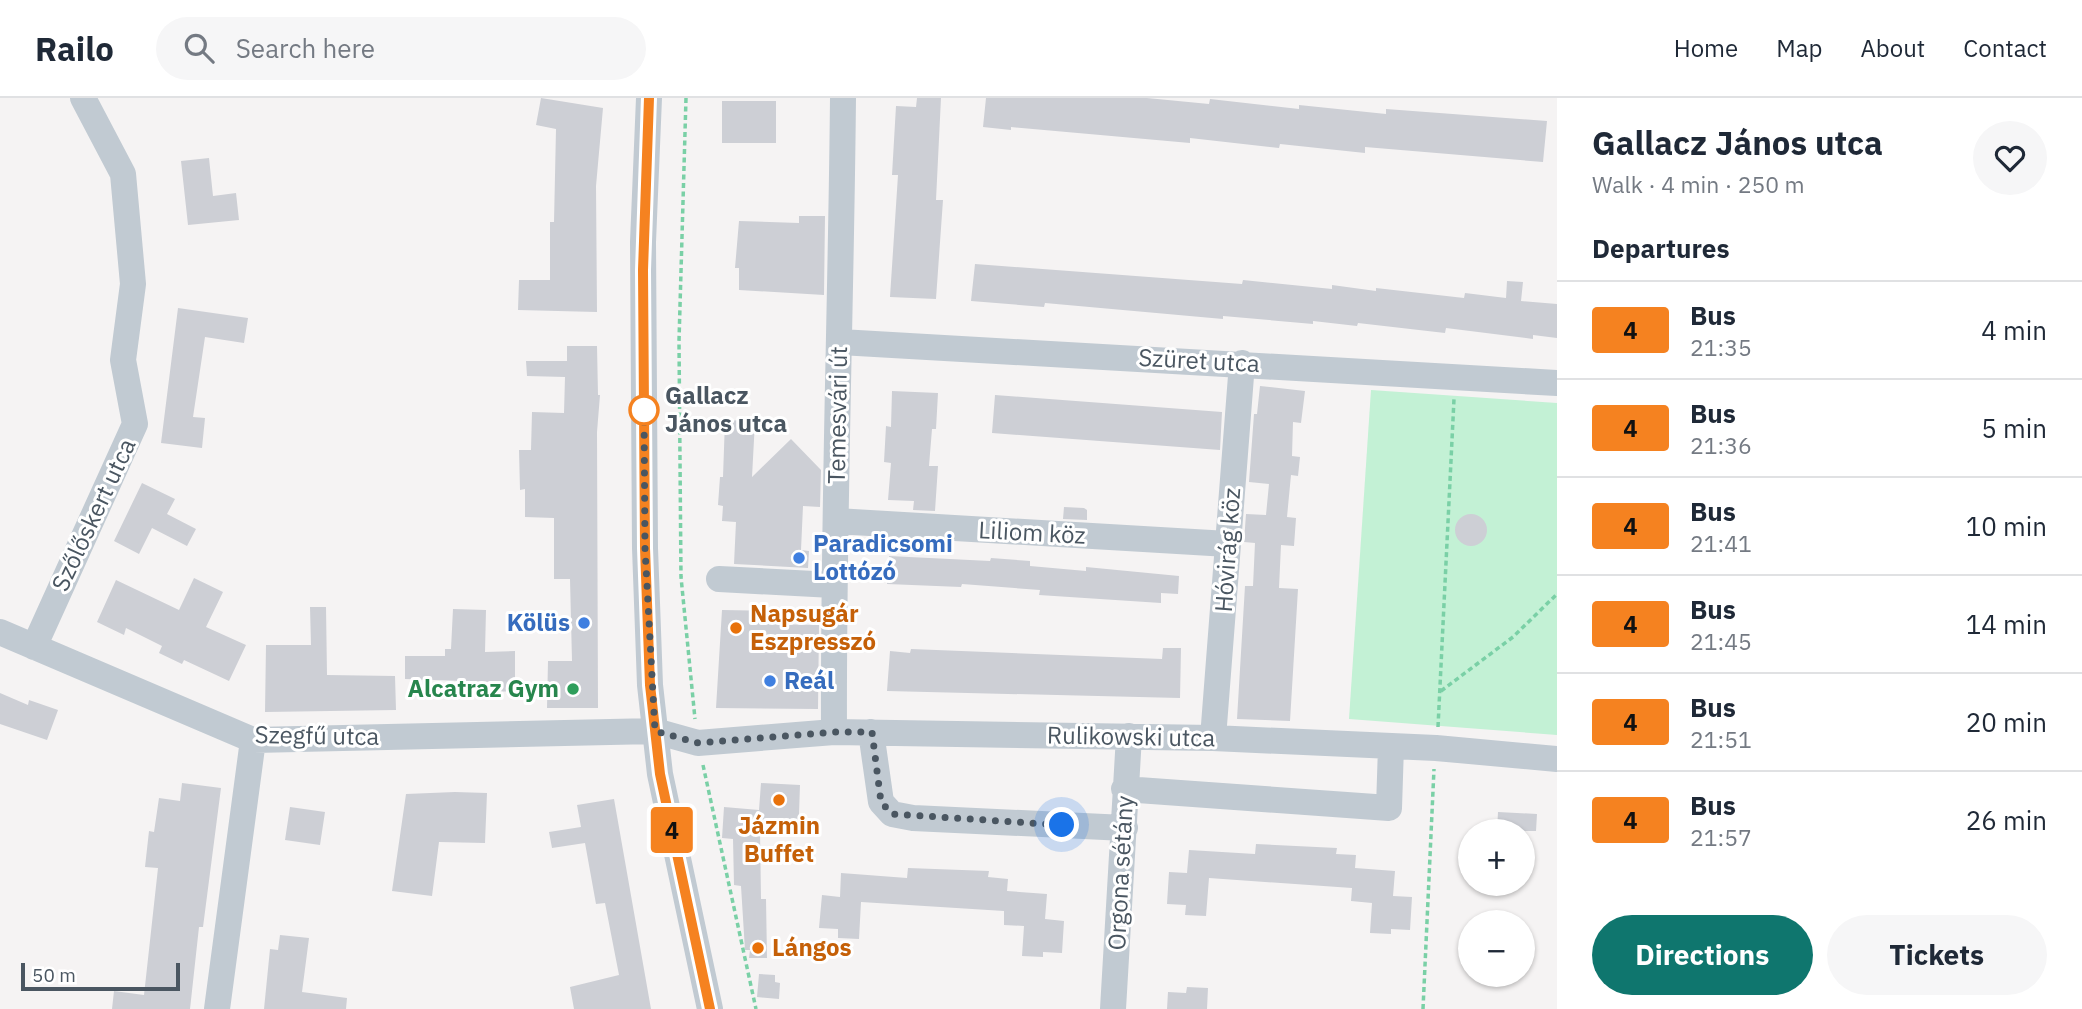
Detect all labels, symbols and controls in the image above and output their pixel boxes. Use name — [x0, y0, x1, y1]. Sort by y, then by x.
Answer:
search box — [156, 17, 646, 80]
text: Railo — [35, 27, 114, 70]
icon: search — [180, 29, 218, 67]
text: Search here — [236, 31, 375, 65]
text: Home — [1674, 32, 1738, 64]
text: Map — [1776, 32, 1822, 64]
text: About — [1860, 32, 1925, 64]
text: Contact — [1963, 32, 2047, 64]
text: Gallacz János utca — [1592, 121, 1883, 164]
button: heart — [1973, 121, 2047, 195]
text: Walk · 4 min · 250 m — [1592, 169, 1805, 199]
text: Departures — [1592, 231, 1730, 265]
text: Bus — [1690, 298, 1736, 332]
text: 4 min — [1981, 313, 2047, 347]
text: 4 — [1623, 314, 1638, 346]
text: 21:35 — [1690, 332, 1752, 362]
street label: Szüret utca — [1138, 341, 1261, 379]
street label: Temesvári út — [820, 346, 854, 484]
place label: Gallacz János utca — [665, 379, 787, 439]
marker: Gallacz János utca — [629, 395, 659, 425]
text: Bus — [1690, 396, 1736, 430]
text: 5 min — [1981, 411, 2047, 445]
text: 4 — [1623, 412, 1638, 444]
text: 21:36 — [1690, 430, 1752, 460]
street label: Szőlőskert utca — [44, 433, 143, 596]
street label: Hóvirág köz — [1207, 487, 1247, 613]
text: Bus — [1690, 494, 1736, 528]
text: 10 min — [1966, 509, 2047, 543]
text: 4 — [1623, 510, 1638, 542]
street label: Liliom köz — [978, 513, 1086, 551]
place label: Paradicsomi Lottózó — [813, 527, 953, 587]
text: 21:41 — [1690, 528, 1752, 558]
marker: Paradicsomi Lottózó — [791, 550, 807, 566]
text: Bus — [1690, 592, 1736, 626]
place label: Napsugár Eszpresszó — [750, 597, 876, 657]
place label: Kölüs — [507, 606, 570, 638]
text: 14 min — [1966, 607, 2047, 641]
text: 4 — [1623, 608, 1638, 640]
marker: Kölüs — [576, 615, 592, 631]
marker: Napsugár Eszpresszó — [728, 620, 744, 636]
text: 21:45 — [1690, 626, 1752, 656]
place label: Reál — [784, 664, 834, 696]
place label: Alcatraz Gym — [408, 672, 559, 704]
marker: Reál — [762, 673, 778, 689]
marker: Alcatraz Gym — [565, 681, 581, 697]
text: Bus — [1690, 690, 1736, 724]
text: 20 min — [1966, 705, 2047, 739]
text: 4 — [1623, 706, 1638, 738]
street label: Szegfű utca — [254, 718, 380, 752]
street label: Rulikowski utca — [1047, 719, 1216, 753]
text: 21:51 — [1690, 724, 1752, 754]
text: Bus — [1690, 788, 1736, 822]
marker: Jázmin Buffet — [771, 792, 787, 808]
street label: Orgona sétány — [1100, 795, 1140, 951]
text: 26 min — [1966, 803, 2047, 837]
text: 4 — [1623, 804, 1638, 836]
line badge: 4 — [649, 807, 695, 853]
your location — [1044, 807, 1079, 842]
place label: Jázmin Buffet — [738, 809, 820, 869]
text: 4 — [665, 814, 679, 846]
map controls — [1458, 819, 1535, 987]
button: + — [1458, 819, 1535, 896]
text: 21:57 — [1690, 822, 1752, 852]
button: − — [1458, 910, 1535, 987]
button: Directions — [1592, 915, 1813, 995]
button: Tickets — [1827, 915, 2047, 995]
place label: Lángos — [772, 931, 852, 963]
marker: Lángos — [750, 940, 766, 956]
scale bar — [21, 960, 180, 992]
text: 50 m — [32, 963, 76, 987]

